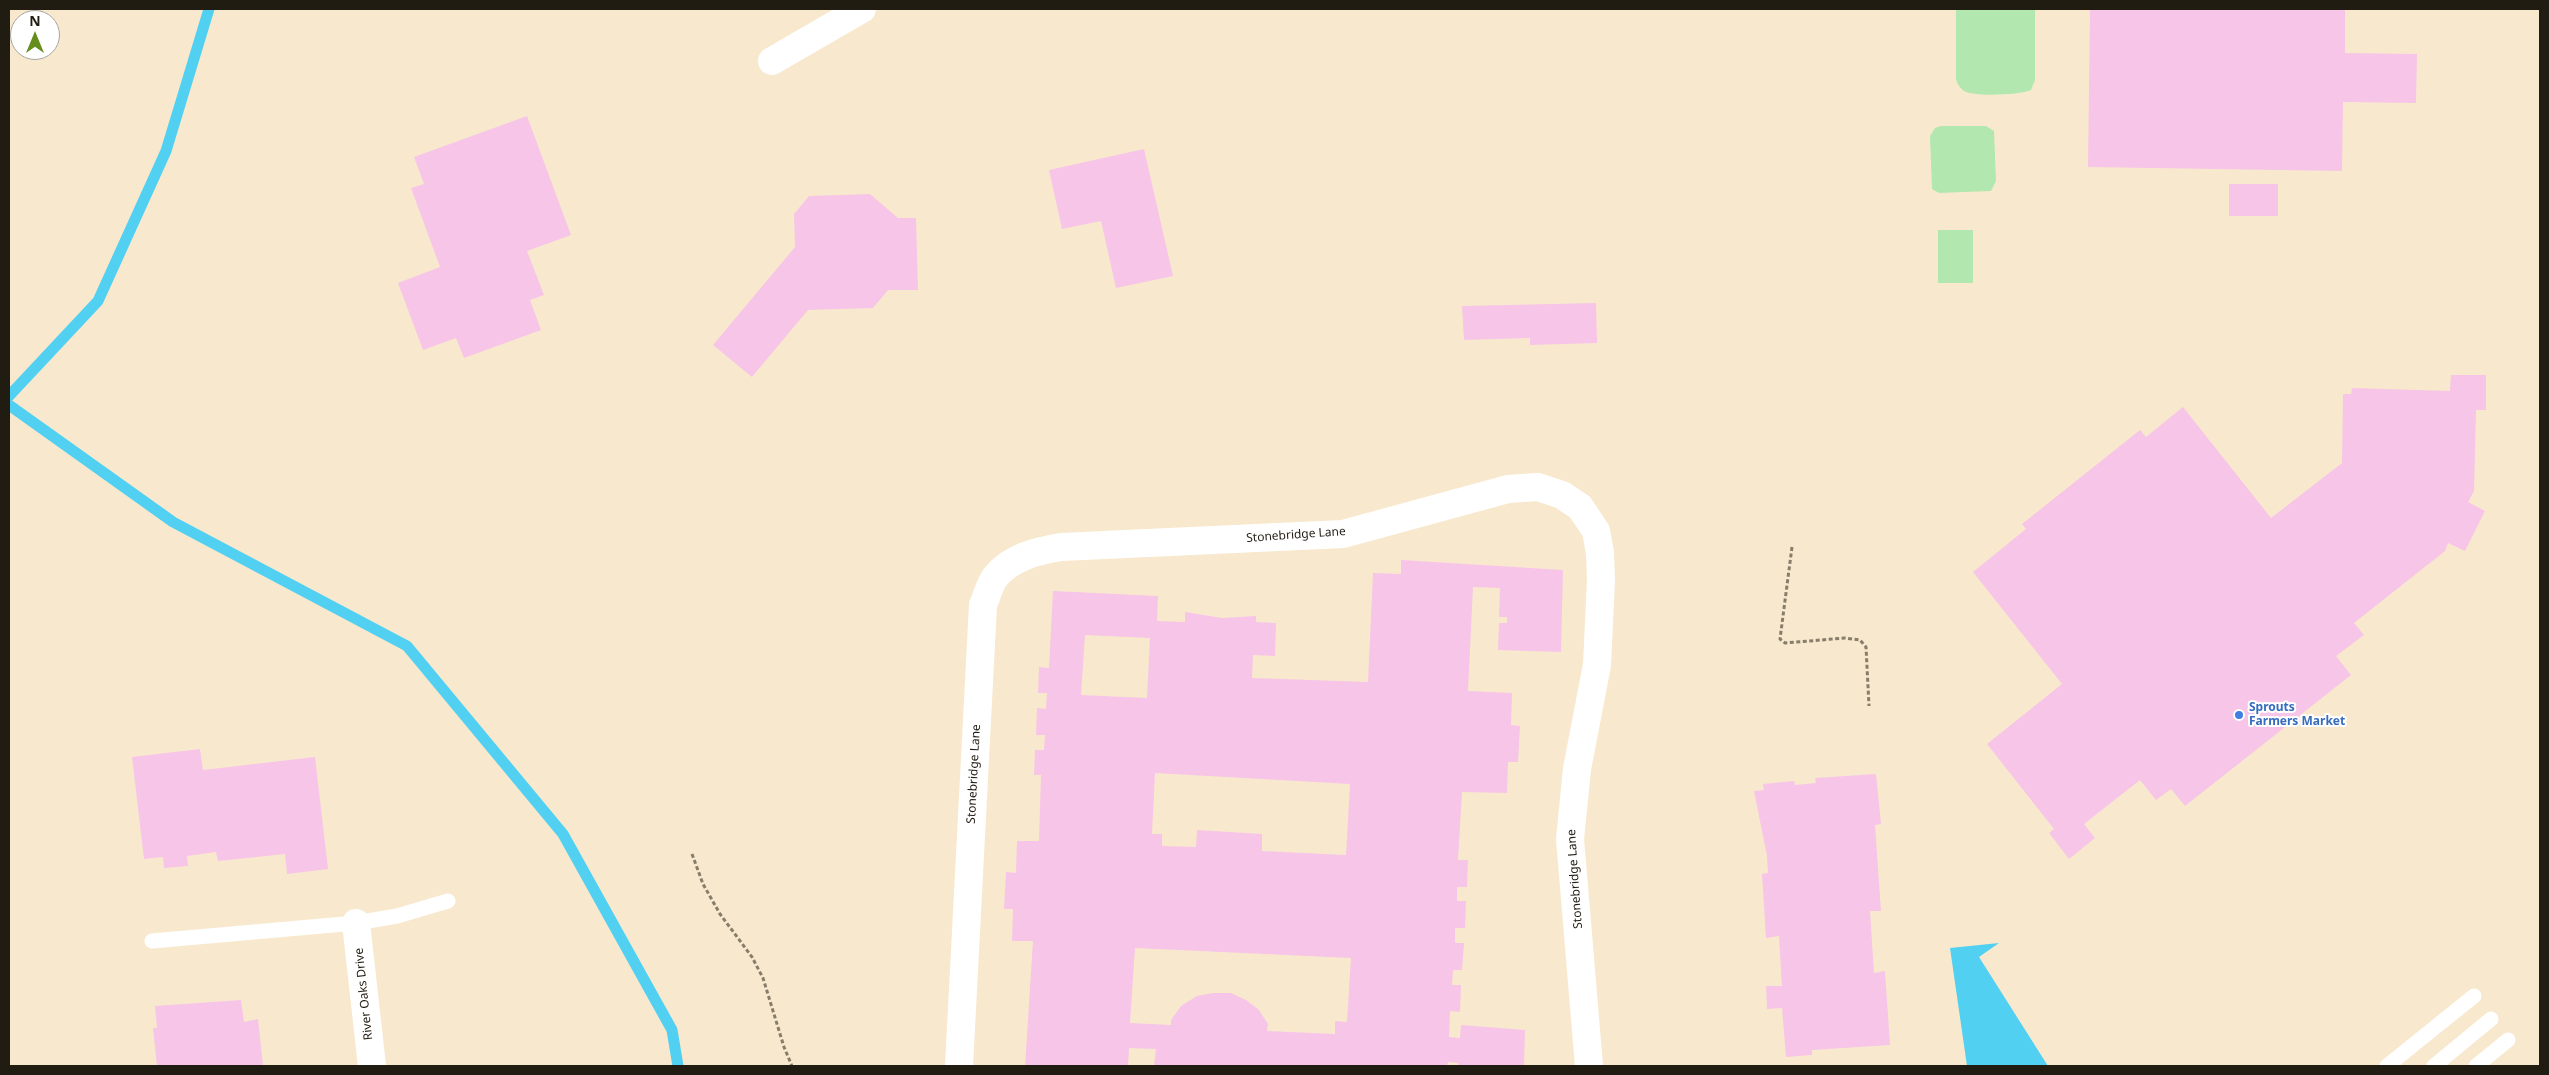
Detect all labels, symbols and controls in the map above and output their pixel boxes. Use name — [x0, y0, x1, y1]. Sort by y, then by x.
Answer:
north arrow — [10, 10, 60, 60]
text: N — [29, 11, 41, 30]
street label: Stonebridge Lane — [1246, 524, 1346, 546]
place label: Sprouts Farmers Market — [2249, 701, 2345, 729]
marker: Sprouts Farmers Market — [2233, 709, 2245, 721]
street label: Stonebridge Lane — [964, 724, 984, 824]
street label: Stonebridge Lane — [1564, 829, 1586, 929]
street label: River Oaks Drive — [352, 947, 376, 1041]

